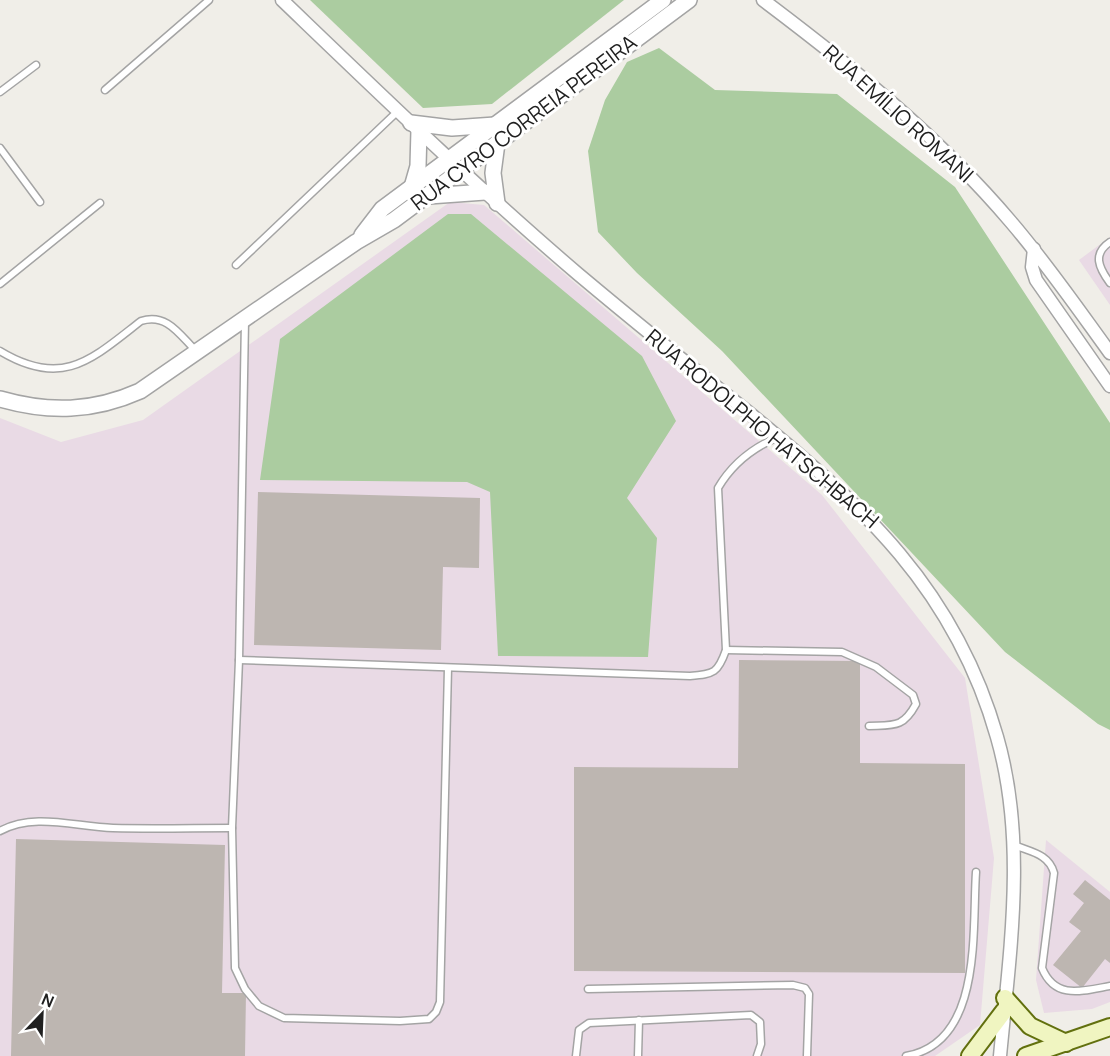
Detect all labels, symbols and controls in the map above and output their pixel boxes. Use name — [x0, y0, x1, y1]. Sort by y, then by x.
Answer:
street label: RUA CYRO CORREIA PEREIRA — [405, 28, 642, 216]
street label: RUA EMÍLIO ROMANI — [818, 38, 980, 188]
street label: RUA RODOLPHO HATSCHBACH — [640, 322, 885, 534]
north arrow — [12, 984, 72, 1044]
text: N — [38, 988, 57, 1013]

